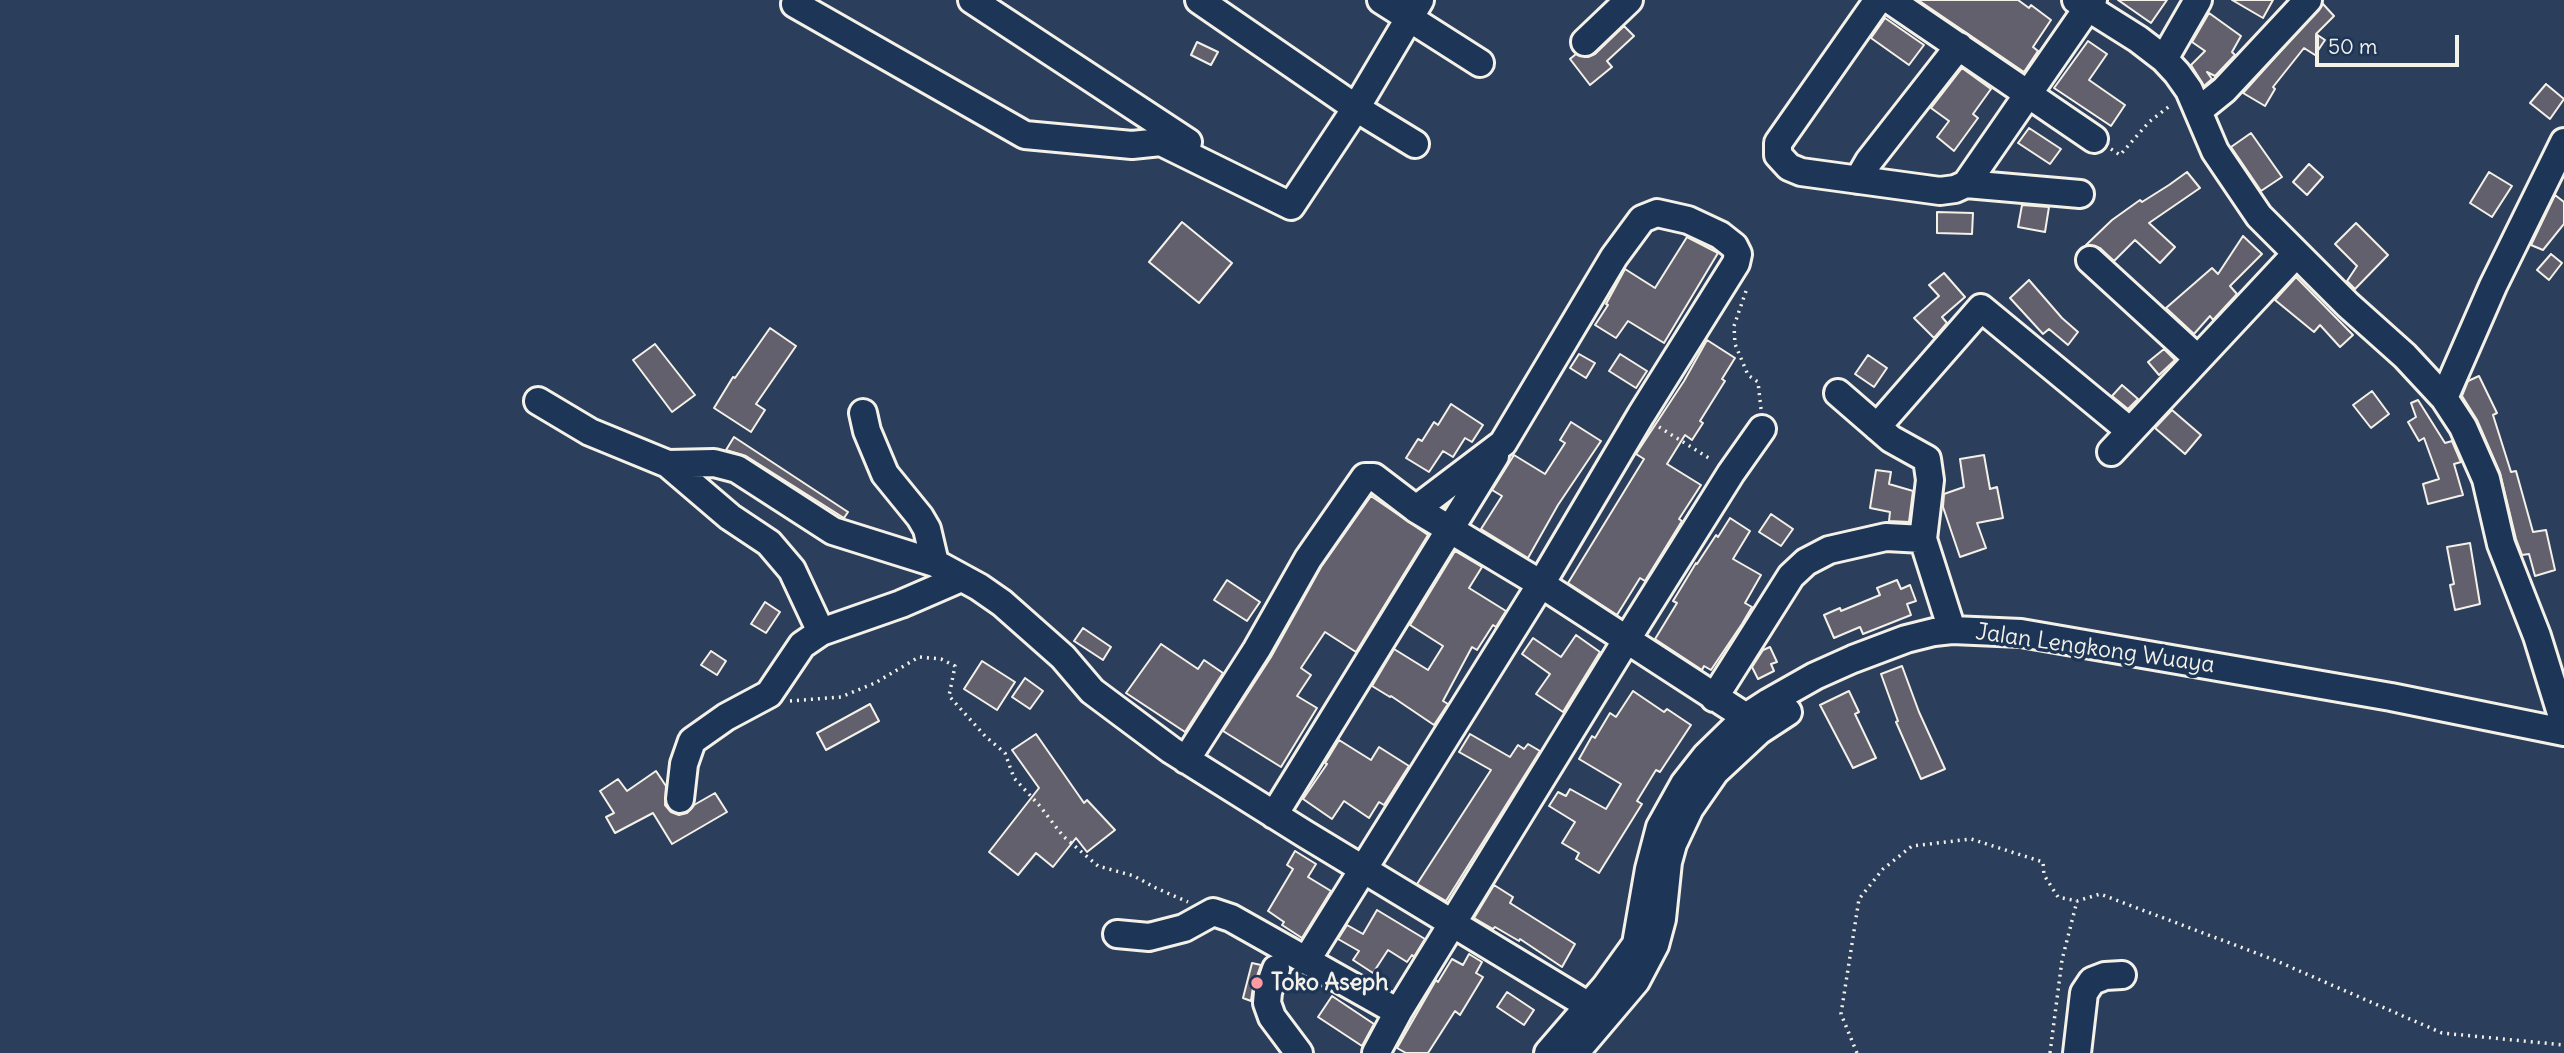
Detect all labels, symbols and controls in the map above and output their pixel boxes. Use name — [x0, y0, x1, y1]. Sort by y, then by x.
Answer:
scale bar — [2319, 21, 2462, 65]
text: 50 m — [2328, 33, 2377, 60]
street label: Jalan Lengkong Wuaya — [1974, 619, 2216, 679]
place label: Toko Aseph — [1271, 969, 1388, 997]
marker: Toko Aseph — [1249, 975, 1265, 991]

